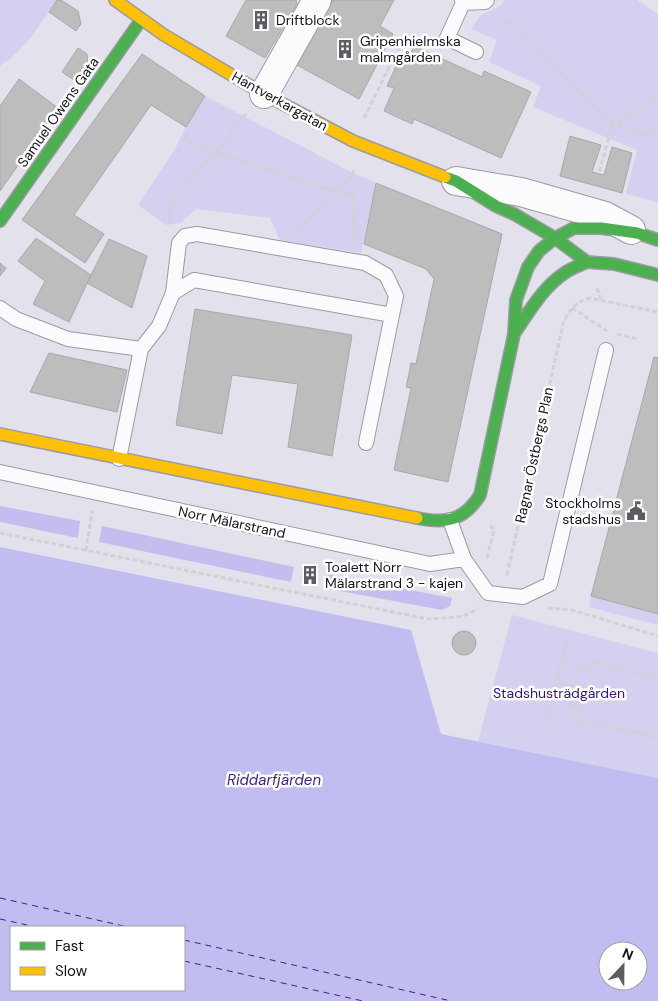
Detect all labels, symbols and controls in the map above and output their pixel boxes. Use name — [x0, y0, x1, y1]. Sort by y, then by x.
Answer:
building icon: Driftblock — [250, 9, 272, 31]
place label: Driftblock — [276, 11, 340, 29]
place label: Gripenhielmska malmgården — [360, 32, 461, 66]
building icon: Gripenhielmska malmgården — [334, 38, 356, 60]
street label: Samuel Owens Gata — [13, 54, 103, 170]
street label: Hantverkargatan — [229, 67, 331, 135]
street label: Ragnar Östbergs Plan — [511, 385, 557, 525]
place label: Stockholms stadshus — [545, 494, 621, 528]
public building icon: Stockholms stadshus — [625, 500, 647, 522]
street label: Norr Mälarstrand — [177, 502, 287, 542]
place label: Toalett Norr Mälarstrand 3 - kajen — [325, 558, 463, 592]
building icon: Toalett Norr Mälarstrand 3 - kajen — [299, 564, 321, 586]
park label: Stadshusträdgården — [493, 684, 625, 702]
water label: Riddarfjärden — [227, 770, 321, 790]
legend — [10, 926, 185, 991]
text: Fast — [55, 936, 84, 956]
north arrow — [598, 941, 648, 991]
text: N — [620, 944, 636, 964]
text: Slow — [55, 961, 88, 981]

